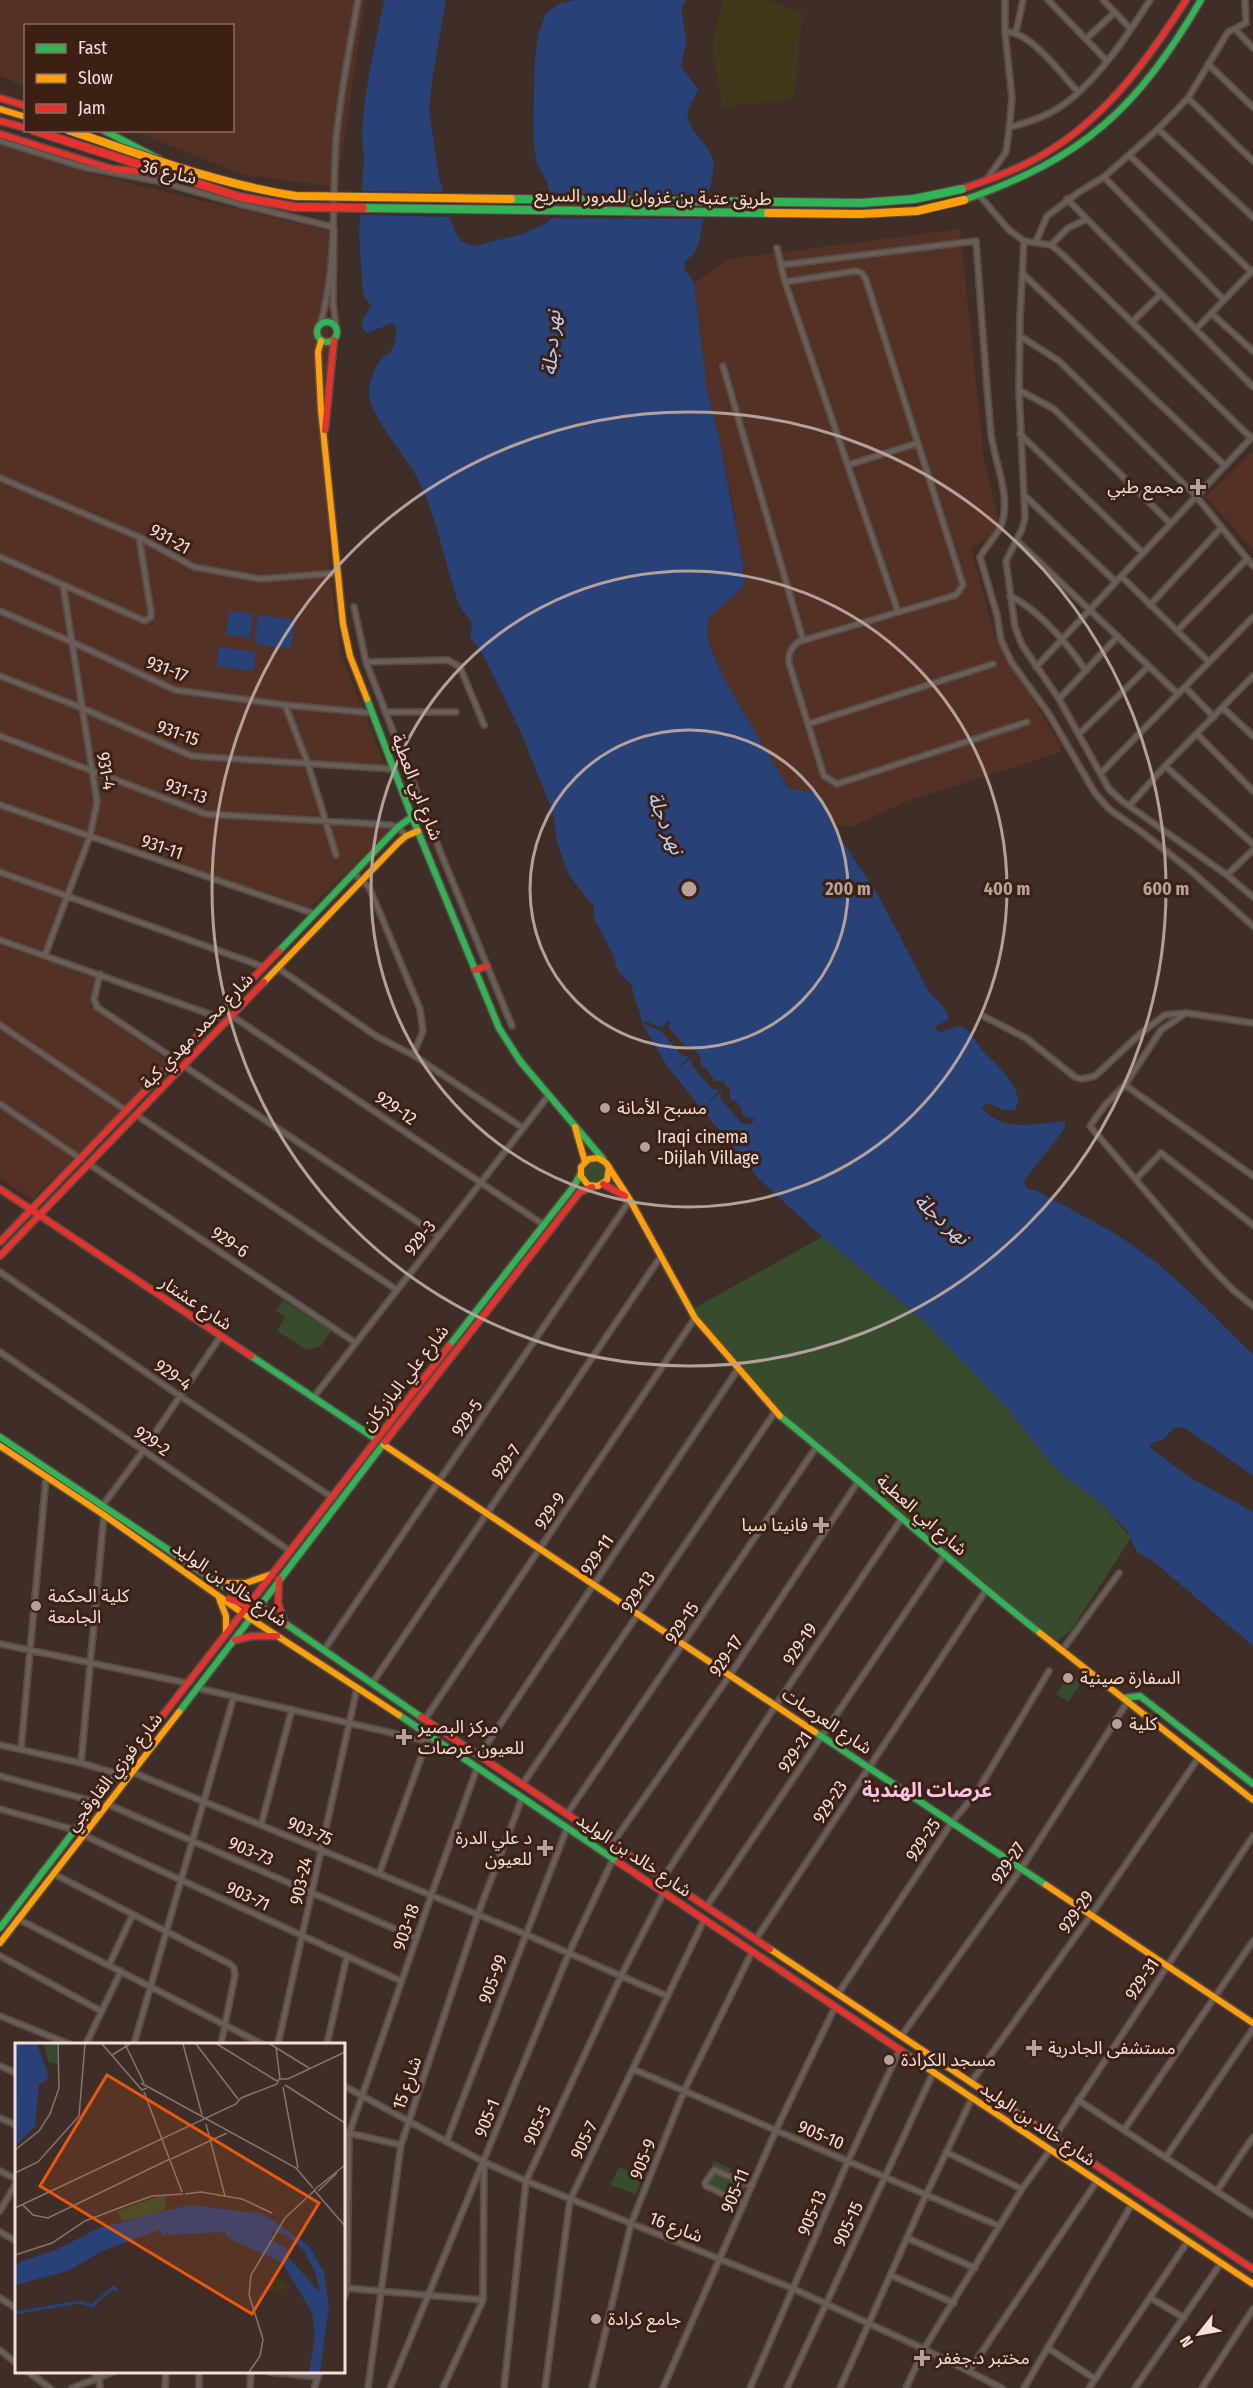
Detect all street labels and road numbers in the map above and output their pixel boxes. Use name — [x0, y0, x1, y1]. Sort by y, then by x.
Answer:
street label: شارع 36 — [138, 155, 199, 192]
street label: طريق عتبة بن غزوان للمرور السريع — [534, 184, 772, 213]
street label: 931-21 — [146, 519, 194, 559]
street label: 931-17 — [143, 651, 191, 687]
street label: 931-15 — [154, 715, 202, 751]
street label: شارع ابي العطية — [384, 731, 447, 845]
street label: 931-4 — [92, 750, 120, 792]
street label: 931-13 — [162, 773, 210, 809]
street label: 931-11 — [138, 830, 186, 864]
street label: شارع محمد مهدي كبة — [136, 968, 260, 1096]
street label: 929-12 — [371, 1086, 421, 1130]
street label: 929-3 — [399, 1216, 441, 1260]
street label: 929-6 — [207, 1222, 253, 1263]
street label: شارع عشتار — [153, 1270, 236, 1338]
street label: شارع علي البازركان — [357, 1320, 456, 1437]
street label: 929-4 — [150, 1354, 196, 1396]
street label: 929-5 — [447, 1395, 487, 1441]
street label: 929-2 — [130, 1421, 174, 1461]
street label: 929-7 — [486, 1440, 526, 1484]
street label: شارع ابي العطية — [870, 1470, 972, 1562]
street label: 929-9 — [530, 1488, 570, 1534]
street label: 929-11 — [576, 1531, 618, 1579]
street label: شارع خالد بن الوليد — [167, 1536, 291, 1634]
street label: 929-13 — [616, 1567, 660, 1617]
street label: 929-15 — [660, 1598, 704, 1648]
street label: 929-19 — [778, 1619, 822, 1669]
street label: 929-17 — [704, 1631, 748, 1681]
street label: شارع العرصات — [776, 1683, 876, 1762]
street label: شارع فوزي القاوقجي — [61, 1708, 169, 1837]
street label: 929-21 — [773, 1727, 817, 1777]
street label: 929-23 — [808, 1776, 852, 1828]
street label: شارع خالد بن الوليد — [571, 1808, 696, 1904]
street label: 903-75 — [284, 1812, 336, 1850]
street label: 929-25 — [901, 1814, 945, 1866]
street label: 903-73 — [225, 1832, 277, 1870]
street label: 929-27 — [986, 1838, 1030, 1888]
street label: 903-24 — [285, 1855, 317, 1907]
street label: 903-71 — [223, 1876, 273, 1916]
street label: 929-29 — [1053, 1886, 1099, 1938]
street label: 903-18 — [388, 1901, 424, 1953]
street label: 905-99 — [474, 1952, 512, 2006]
street label: 929-31 — [1120, 1954, 1164, 2004]
street label: شارع 15 — [388, 2054, 429, 2113]
street label: شارع خالد بن الوليد — [975, 2077, 1100, 2173]
street label: 905-1 — [470, 2096, 504, 2140]
street label: 905-5 — [518, 2102, 556, 2148]
street label: 905-10 — [795, 2115, 847, 2155]
street label: 905-7 — [566, 2118, 602, 2162]
street label: 905-9 — [625, 2136, 661, 2182]
street label: 905-11 — [716, 2166, 754, 2216]
street label: 905-13 — [793, 2187, 831, 2239]
street label: 905-15 — [828, 2198, 868, 2250]
street label: شارع 16 — [645, 2207, 706, 2250]

